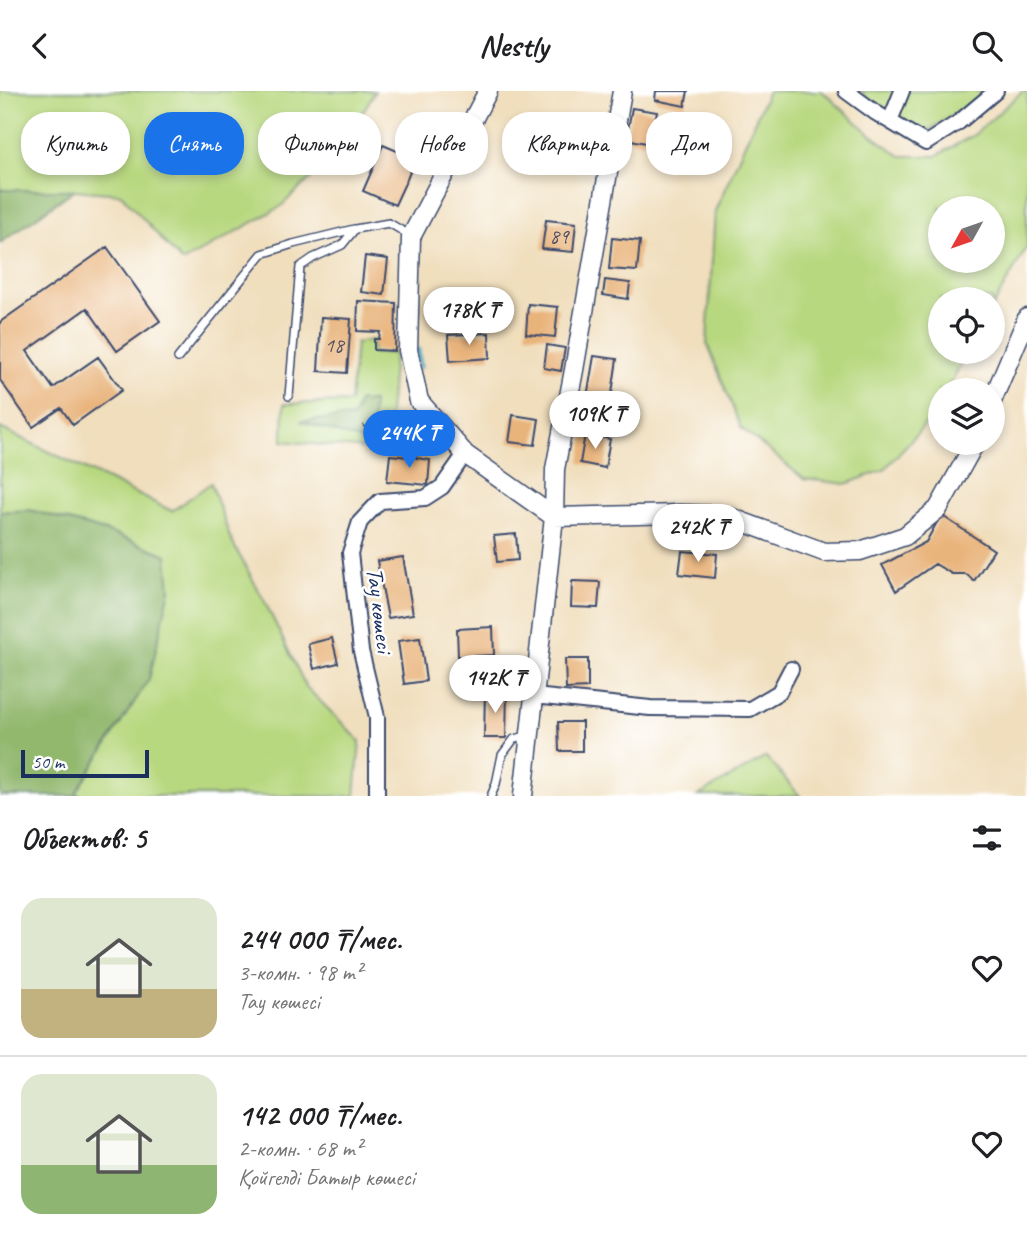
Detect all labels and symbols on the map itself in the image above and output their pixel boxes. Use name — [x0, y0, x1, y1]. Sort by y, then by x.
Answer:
north arrow — [928, 196, 1004, 273]
house number: 89 — [550, 223, 570, 249]
pin: 178K ₸ — [412, 287, 526, 347]
house number: 18 — [325, 332, 346, 358]
pin: 109K ₸ — [538, 391, 652, 451]
pin: 244K ₸ — [352, 411, 466, 470]
pin: 242K ₸ — [641, 505, 755, 564]
street label: Тау көшесі — [360, 566, 400, 657]
pin: 142K ₸ — [438, 655, 552, 715]
scale bar — [21, 747, 149, 779]

